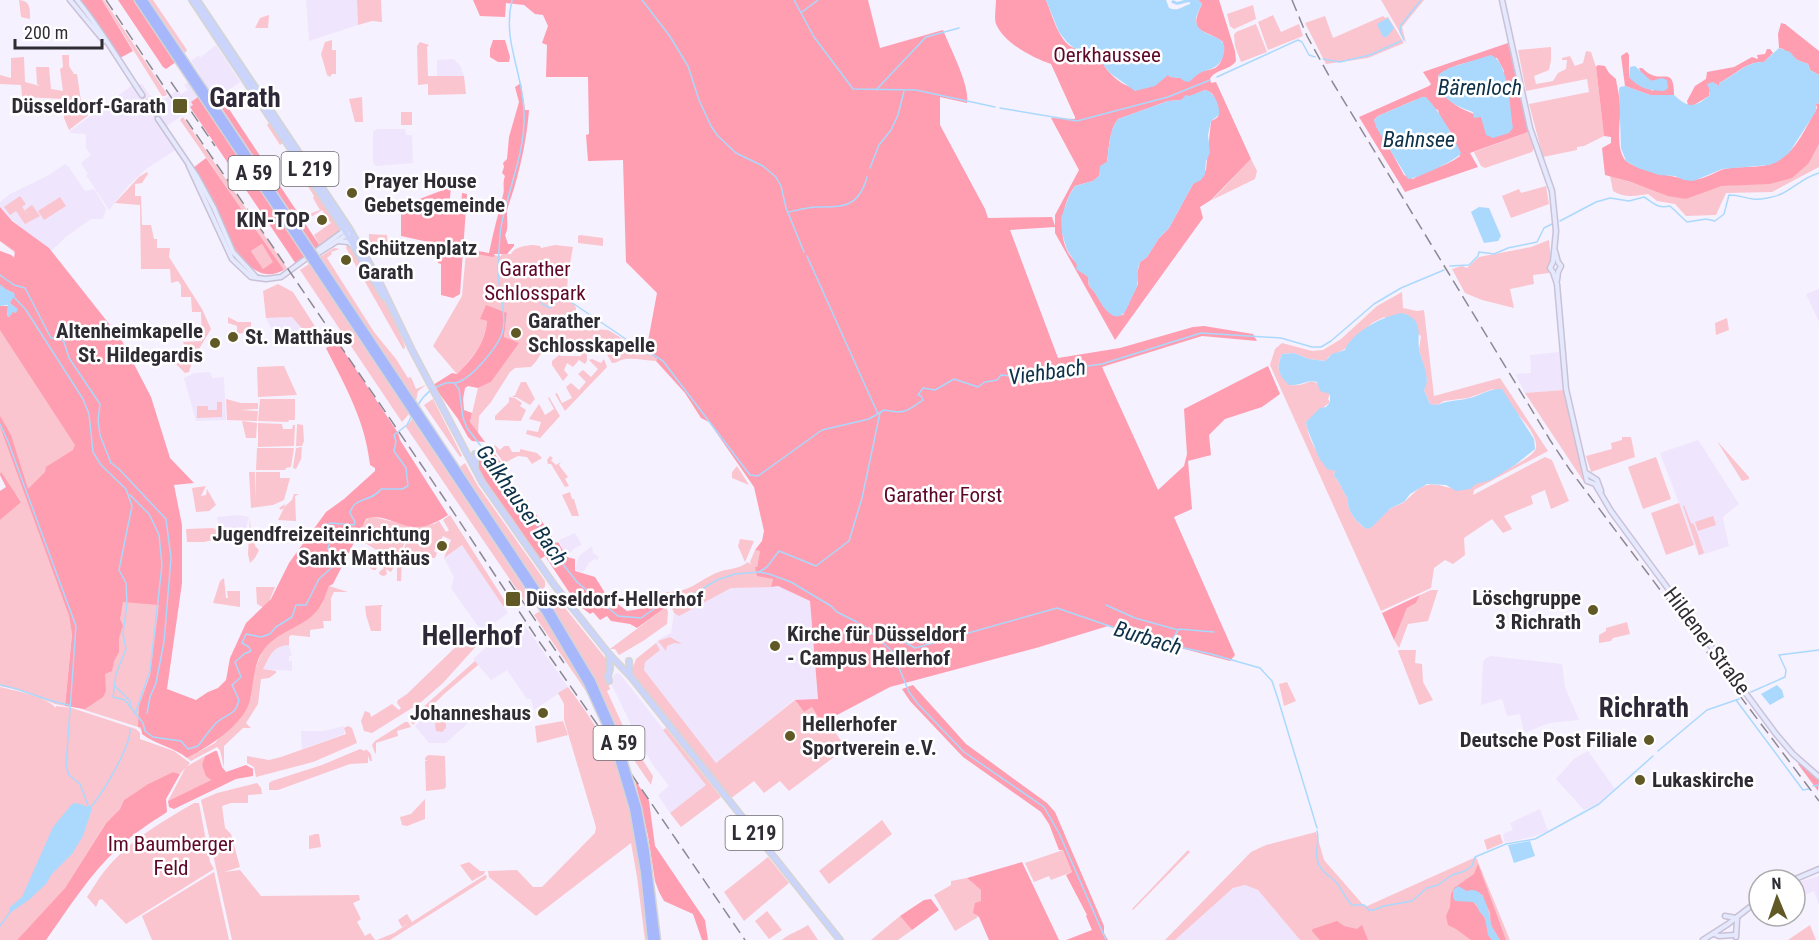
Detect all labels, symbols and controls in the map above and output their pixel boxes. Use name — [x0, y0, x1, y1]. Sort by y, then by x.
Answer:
scale bar — [15, 12, 102, 50]
text: 200 m — [24, 22, 68, 43]
park label: Oerkhaussee — [1053, 43, 1161, 67]
water label: Bärenloch — [1438, 75, 1522, 100]
district label: Garath — [209, 82, 281, 114]
place label: Düsseldorf-Garath — [11, 94, 166, 118]
marker: Düsseldorf-Garath — [171, 97, 189, 115]
water label: Bahnsee — [1383, 127, 1455, 152]
road number: L 219 — [282, 152, 338, 186]
road number: A 59 — [228, 156, 280, 190]
place label: Prayer House Gebetsgemeinde — [364, 169, 505, 217]
marker: Prayer House Gebetsgemeinde — [345, 186, 359, 200]
place label: KIN-TOP — [237, 208, 310, 232]
marker: KIN-TOP — [315, 213, 329, 227]
place label: Schützenplatz Garath — [358, 236, 477, 284]
marker: Schützenplatz Garath — [339, 253, 353, 267]
park label: Garather Schlosspark — [484, 257, 586, 305]
place label: Garather Schlosskapelle — [528, 309, 655, 357]
place label: Altenheimkapelle St. Hildegardis — [56, 319, 203, 367]
place label: St. Matthäus — [245, 325, 353, 349]
marker: Garather Schlosskapelle — [509, 326, 523, 340]
marker: St. Matthäus — [226, 330, 240, 344]
marker: Altenheimkapelle St. Hildegardis — [208, 336, 222, 350]
water label: Viehbach — [1007, 354, 1087, 390]
water label: Galkhauser Bach — [471, 440, 573, 570]
park label: Garather Forst — [884, 483, 1002, 507]
place label: Jugendfreizeiteinrichtung Sankt Matthäus — [212, 522, 430, 570]
marker: Jugendfreizeiteinrichtung Sankt Matthäus — [435, 539, 449, 553]
street label: Hildener Straße — [1659, 583, 1755, 699]
place label: Löschgruppe 3 Richrath — [1472, 586, 1581, 634]
place label: Düsseldorf-Hellerhof — [526, 587, 703, 611]
marker: Düsseldorf-Hellerhof — [504, 590, 522, 608]
marker: Löschgruppe 3 Richrath — [1586, 603, 1600, 617]
water label: Burbach — [1111, 616, 1185, 660]
district label: Hellerhof — [422, 620, 522, 652]
place label: Kirche für Düsseldorf - Campus Hellerhof — [787, 622, 966, 670]
marker: Kirche für Düsseldorf - Campus Hellerhof — [768, 639, 782, 653]
district label: Richrath — [1599, 692, 1689, 724]
place label: Johanneshaus — [410, 701, 531, 725]
marker: Johanneshaus — [536, 706, 550, 720]
place label: Hellerhofer Sportverein e.V. — [802, 712, 937, 760]
road number: A 59 — [594, 726, 644, 760]
place label: Deutsche Post Filiale — [1460, 728, 1637, 752]
marker: Hellerhofer Sportverein e.V. — [783, 729, 797, 743]
marker: Deutsche Post Filiale — [1642, 733, 1656, 747]
place label: Lukaskirche — [1652, 768, 1754, 792]
marker: Lukaskirche — [1633, 773, 1647, 787]
road number: L 219 — [726, 816, 783, 850]
park label: Im Baumberger Feld — [108, 832, 234, 880]
north arrow — [1747, 868, 1807, 928]
text: N — [1771, 874, 1782, 893]

